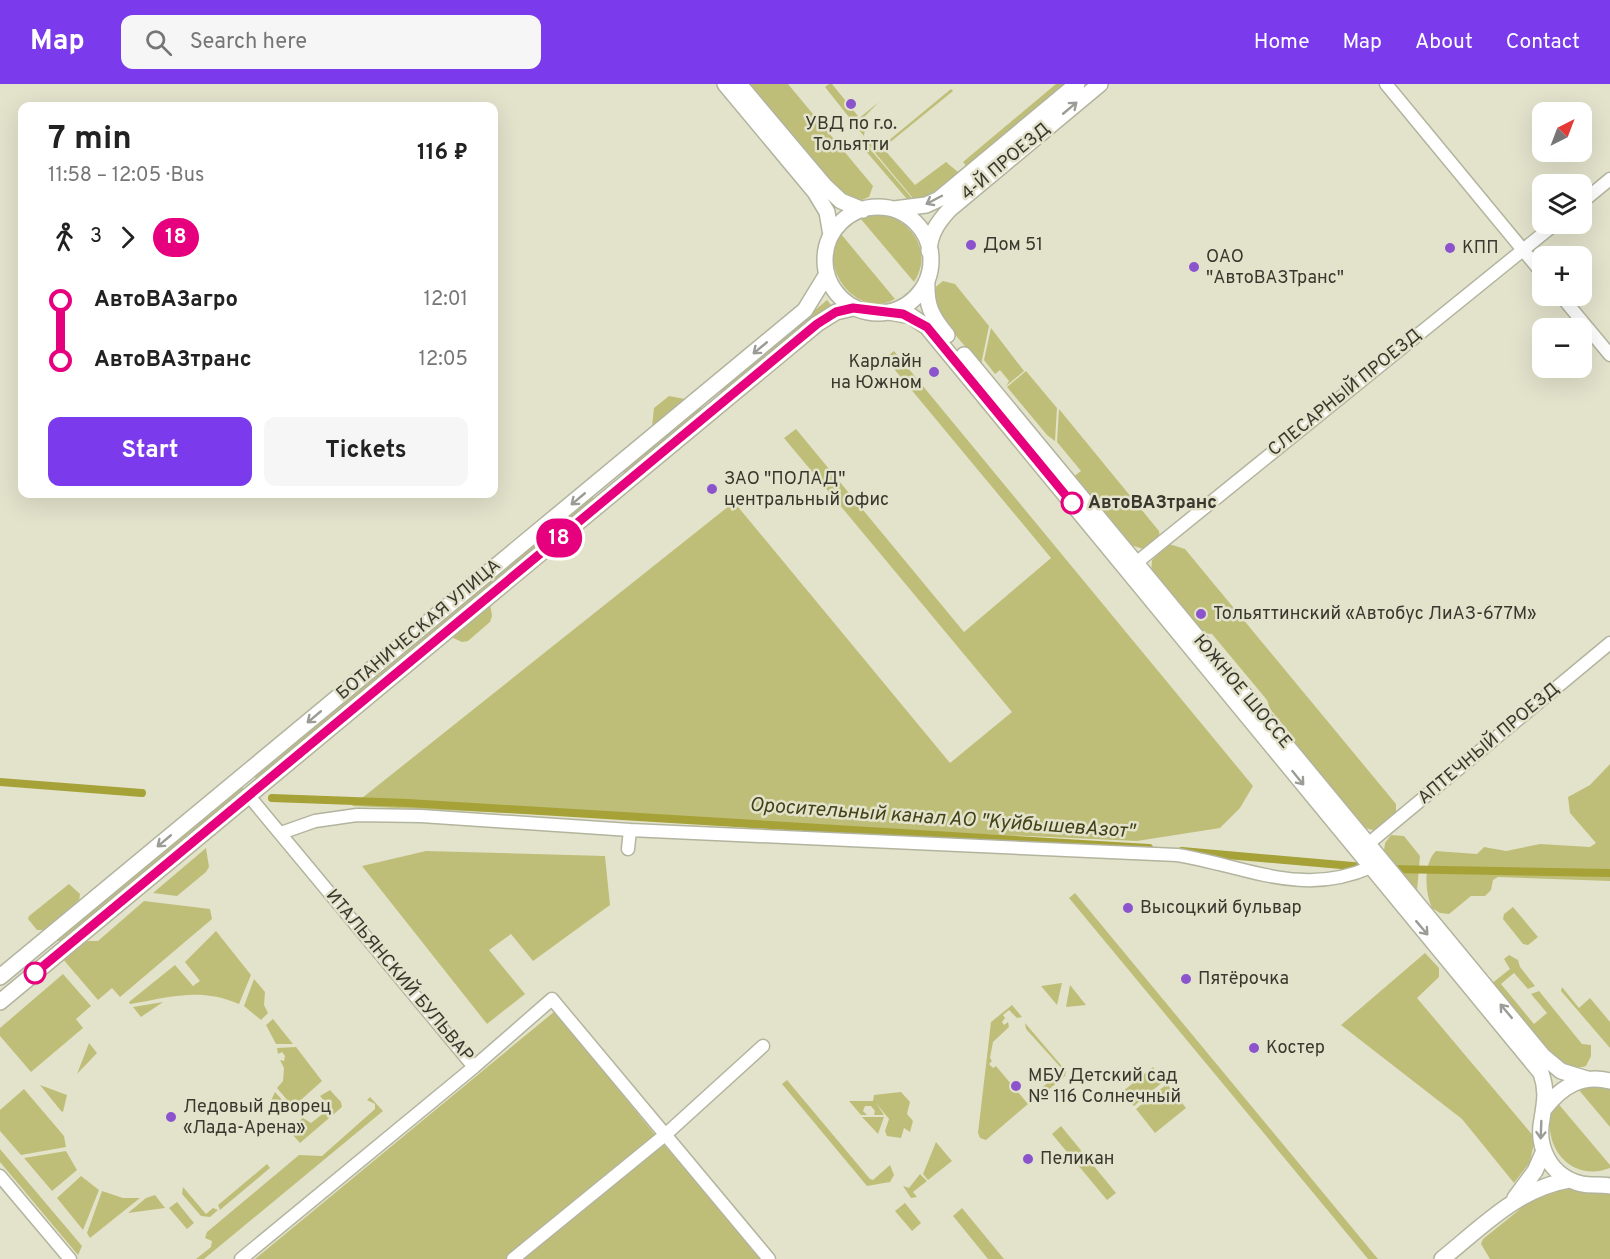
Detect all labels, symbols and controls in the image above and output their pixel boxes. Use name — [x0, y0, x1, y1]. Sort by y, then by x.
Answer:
search box — [121, 15, 541, 69]
text: Map — [30, 24, 85, 60]
icon: search — [142, 26, 175, 59]
text: Search here — [190, 29, 307, 56]
text: Home — [1254, 29, 1310, 56]
text: Map — [1343, 29, 1382, 56]
text: About — [1415, 29, 1473, 56]
text: Contact — [1506, 29, 1580, 56]
marker: УВД по г.о. Тольятти — [844, 97, 858, 111]
one-way arrow — [1062, 102, 1078, 115]
north arrow — [1532, 102, 1592, 162]
map controls — [1532, 102, 1592, 378]
place label: УВД по г.о. Тольятти — [805, 113, 897, 157]
street label: 4-Й ПРОЕЗД — [955, 116, 1055, 206]
text: 7 min — [48, 119, 132, 161]
text: 116 ₽ — [417, 140, 468, 167]
text: 11:58 – 12:05 · Bus — [48, 163, 204, 189]
button: layers — [1532, 174, 1592, 234]
one-way arrow — [925, 195, 943, 207]
icon: walk — [48, 221, 81, 254]
icon: forward — [111, 221, 144, 254]
text: 3 — [90, 224, 102, 250]
text: 18 — [165, 224, 187, 251]
place label: Дом 51 — [983, 234, 1043, 257]
place label: КПП — [1462, 237, 1499, 260]
marker: Дом 51 — [964, 238, 978, 252]
marker: КПП — [1443, 241, 1457, 255]
place label: ОАО "АвтоВАЗТранс" — [1206, 246, 1344, 290]
button: + — [1532, 246, 1592, 306]
marker: ОАО "АвтоВАЗТранс" — [1187, 260, 1201, 274]
text: АвтоВАЗагро — [94, 287, 238, 314]
text: 12:01 — [424, 287, 468, 313]
button: − — [1532, 318, 1592, 378]
street label: СЛЕСАРНЫЙ ПРОЕЗД — [1262, 322, 1426, 462]
one-way arrow — [752, 341, 768, 354]
text: АвтоВАЗтранс — [94, 347, 252, 374]
text: 12:05 — [419, 347, 468, 373]
place label: Карлайн на Южном — [830, 351, 922, 395]
marker: Карлайн на Южном — [927, 365, 941, 379]
button: Start — [48, 417, 252, 486]
button: Tickets — [264, 417, 468, 486]
place label: ЗАО "ПОЛАД" центральный офис — [724, 468, 889, 512]
marker: ЗАО "ПОЛАД" центральный офис — [705, 482, 719, 496]
one-way arrow — [570, 492, 586, 505]
marker: АвтоВАЗтранс — [1061, 492, 1083, 514]
place label: АвтоВАЗтранс — [1088, 492, 1217, 515]
line badge: 18 — [532, 518, 586, 558]
text: 18 — [548, 525, 570, 552]
street label: БОТАНИЧЕСКАЯ УЛИЦА — [332, 554, 506, 706]
place label: Тольяттинский «Автобус ЛиАЗ-677М» — [1213, 603, 1537, 626]
marker: Тольяттинский «Автобус ЛиАЗ-677М» — [1194, 607, 1208, 621]
street label: ЮЖНОЕ ШОССЕ — [1188, 630, 1296, 754]
street label: АПТЕЧНЫЙ ПРОЕЗД — [1412, 676, 1565, 810]
one-way arrow — [307, 710, 322, 724]
one-way arrow — [1291, 770, 1304, 786]
water label: Оросительный канал АО "КуйбышевАзот" — [748, 793, 1138, 846]
one-way arrow — [156, 835, 172, 848]
street label: ИТАЛЬЯНСКИЙ БУЛЬВАР — [320, 884, 479, 1067]
place label: Высоцкий бульвар — [1140, 897, 1302, 920]
marker: Высоцкий бульвар — [1121, 901, 1135, 915]
one-way arrow — [1415, 920, 1428, 936]
unlabelled marker — [24, 962, 46, 984]
place label: Пятёрочка — [1198, 968, 1289, 991]
marker: Пятёрочка — [1179, 972, 1193, 986]
one-way arrow — [1499, 1004, 1513, 1019]
place label: Костер — [1266, 1037, 1325, 1060]
marker: Костер — [1247, 1041, 1261, 1055]
place label: МБУ Детский сад № 116 Солнечный — [1028, 1065, 1181, 1109]
marker: МБУ Детский сад № 116 Солнечный — [1009, 1079, 1023, 1093]
place label: Ледовый дворец «Лада-Арена» — [183, 1096, 331, 1140]
marker: Ледовый дворец «Лада-Арена» — [164, 1110, 178, 1124]
one-way arrow — [1535, 1120, 1547, 1140]
place label: Пеликан — [1040, 1148, 1115, 1171]
marker: Пеликан — [1021, 1152, 1035, 1166]

